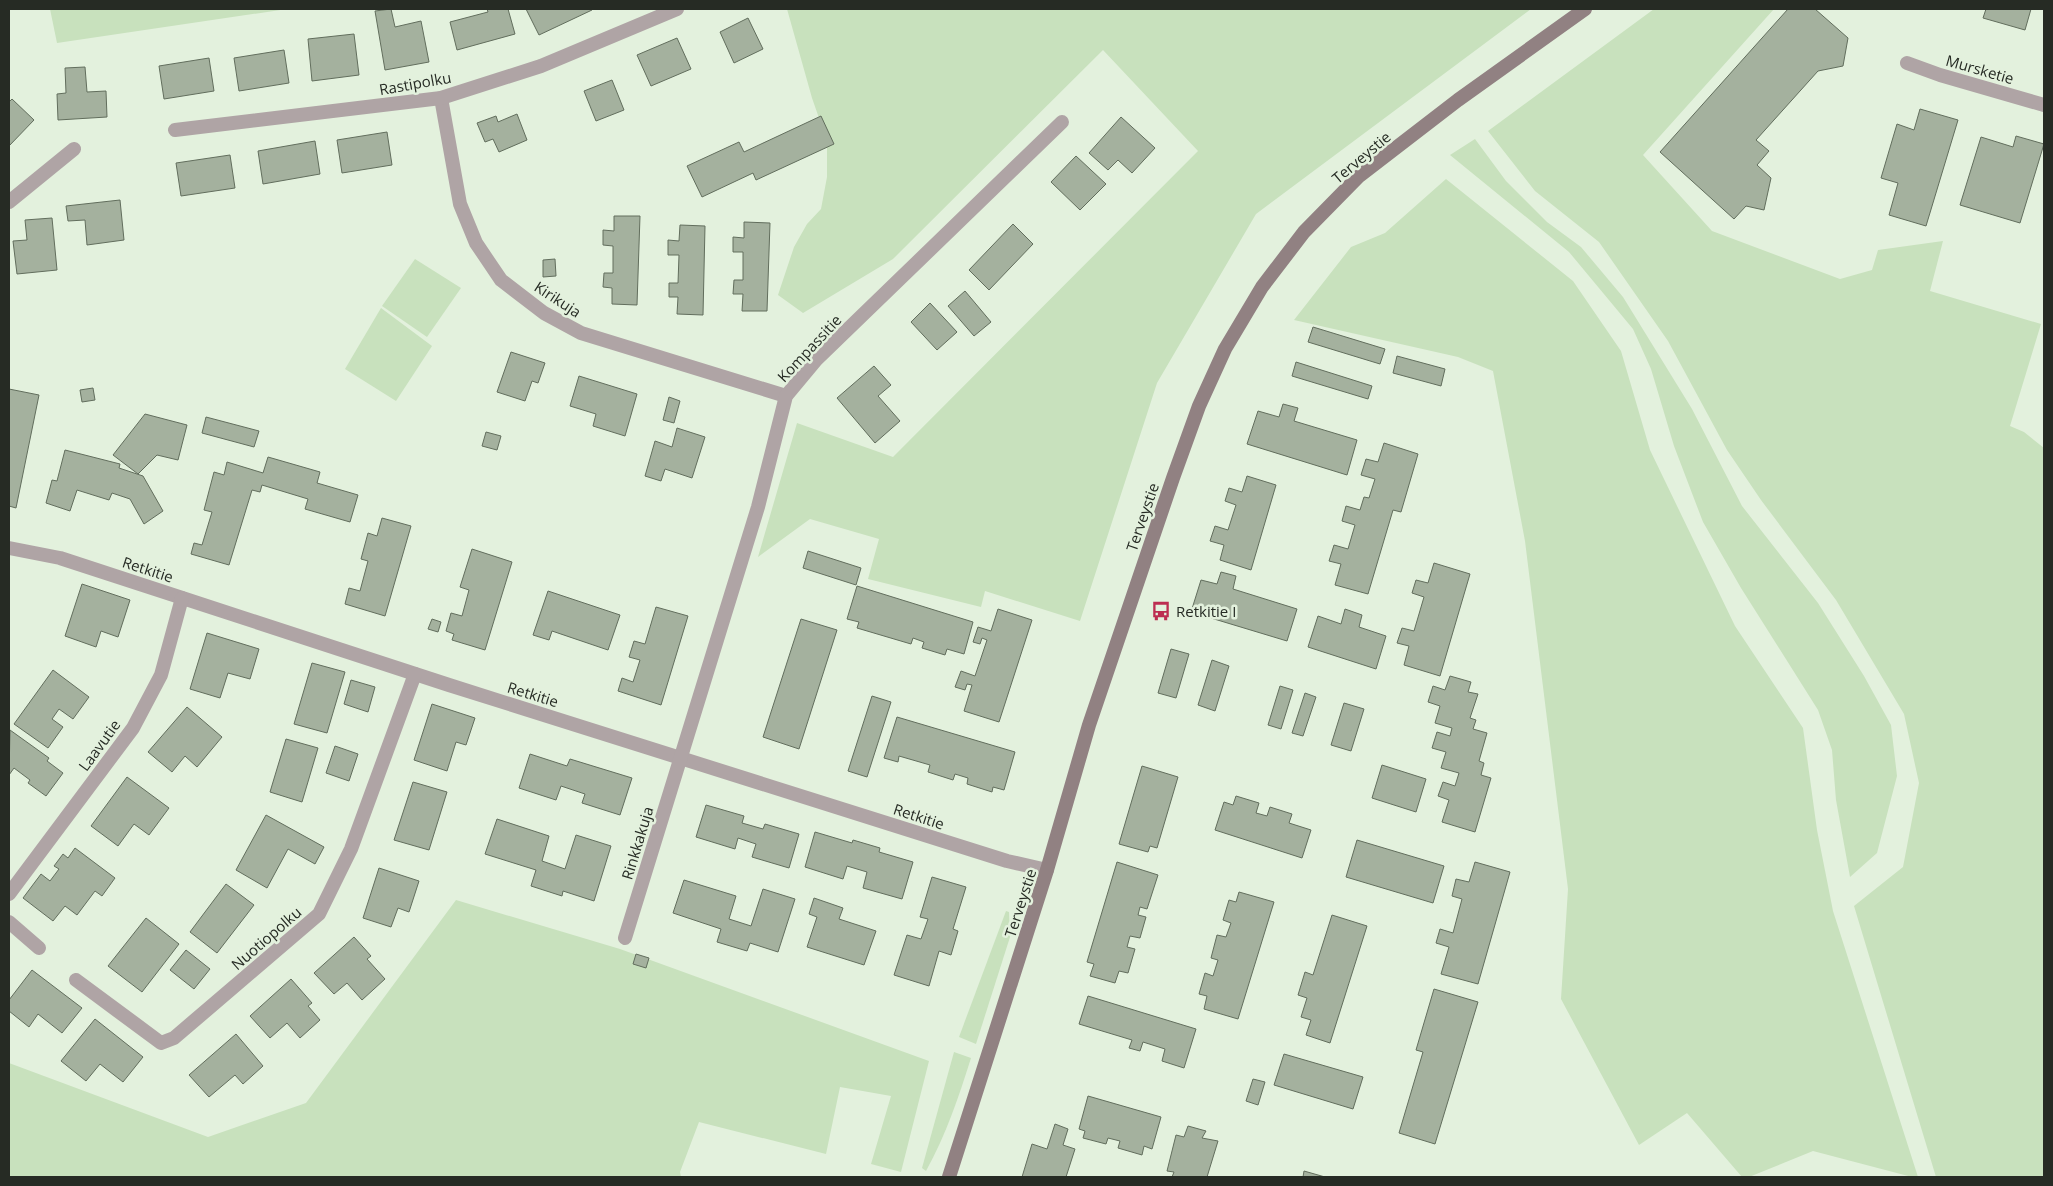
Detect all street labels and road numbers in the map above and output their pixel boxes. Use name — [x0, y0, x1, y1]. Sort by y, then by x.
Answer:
street label: Mursketie — [1944, 50, 2016, 88]
street label: Rastipolku — [377, 67, 453, 99]
street label: Terveystie — [1327, 127, 1395, 187]
street label: Kirikuja — [531, 276, 585, 322]
street label: Kompassitie — [773, 310, 845, 386]
street label: Terveystie — [1121, 480, 1163, 554]
street label: Retkitie — [120, 551, 176, 587]
street label: Retkitie — [505, 677, 561, 711]
street label: Laavutie — [74, 715, 124, 775]
street label: Retkitie — [891, 798, 947, 834]
street label: Rinkkakuja — [616, 804, 658, 882]
street label: Terveystie — [1000, 866, 1040, 940]
street label: Nuotiopolku — [227, 902, 305, 974]

